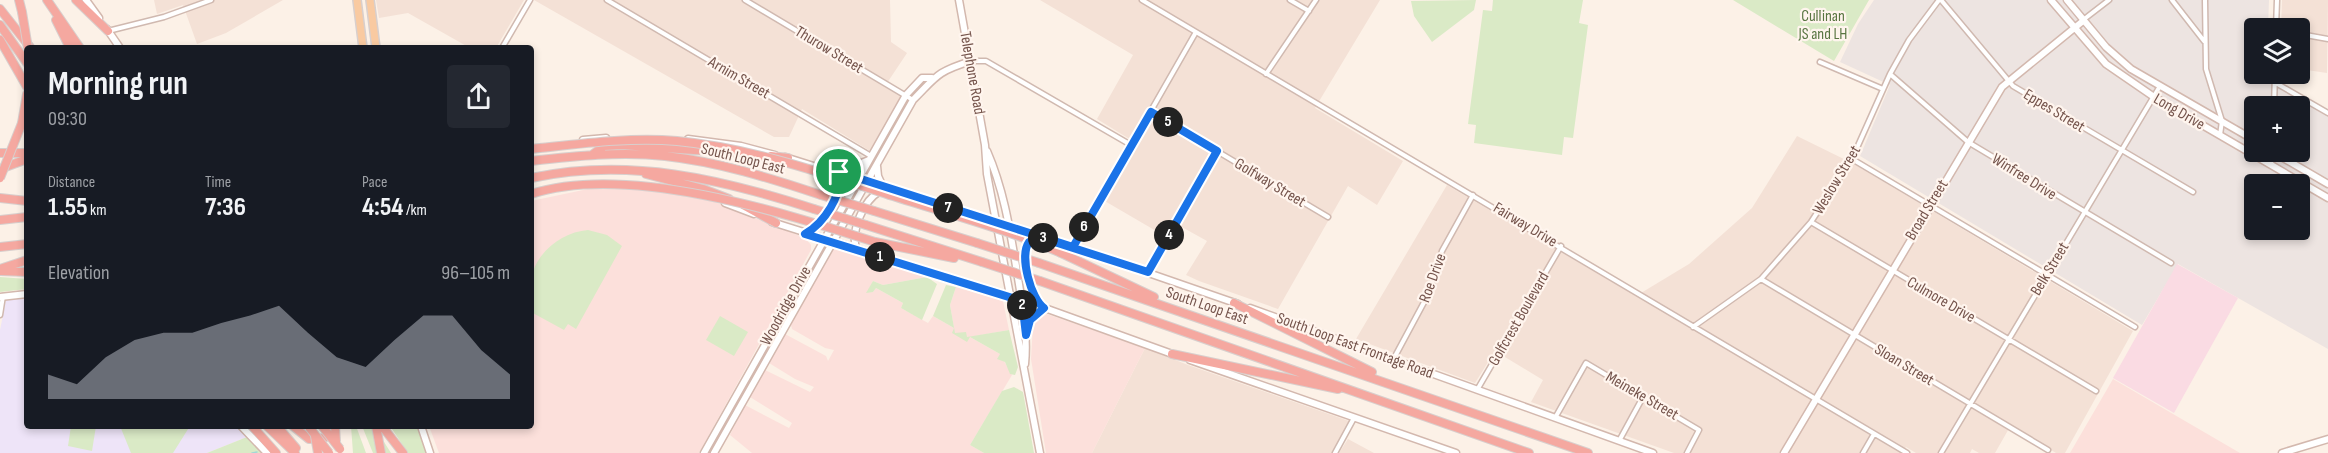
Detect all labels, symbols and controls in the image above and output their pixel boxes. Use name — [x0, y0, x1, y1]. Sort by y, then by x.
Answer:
park label: Cullinan JS and LH — [1798, 7, 1847, 44]
map controls — [2244, 18, 2310, 240]
button: layers — [2244, 18, 2310, 84]
street label: Thurow Street — [791, 22, 867, 78]
street label: Telephone Road — [955, 30, 989, 116]
street label: Arnim Street — [704, 52, 773, 103]
text: Morning run — [48, 64, 188, 104]
button: share — [447, 65, 510, 128]
street label: Eppes Street — [2020, 85, 2088, 137]
street label: Long Drive — [2150, 90, 2208, 134]
button: + — [2244, 96, 2310, 162]
text: 09:30 — [48, 107, 87, 131]
pin: 5 — [1153, 107, 1183, 137]
text: 5 — [1164, 112, 1172, 131]
street label: South Loop East — [699, 139, 787, 179]
street label: Weslow Street — [1809, 142, 1865, 218]
pin — [813, 146, 864, 197]
street label: Winfree Drive — [1988, 150, 2060, 204]
street label: Golfway Street — [1231, 154, 1309, 212]
icon: arrive — [822, 155, 855, 188]
text: Distance — [48, 173, 95, 192]
text: Time — [205, 173, 231, 192]
text: Pace — [362, 173, 387, 192]
button: − — [2244, 174, 2310, 240]
street label: Broad Street — [1902, 176, 1953, 244]
text: 1.55 — [48, 192, 88, 223]
text: 7:36 — [205, 192, 246, 223]
text: 4:54 — [362, 192, 403, 223]
pin: 7 — [933, 193, 963, 223]
text: 7 — [945, 198, 951, 217]
street label: Fairway Drive — [1490, 199, 1560, 251]
text: km — [88, 201, 107, 220]
text: /km — [403, 201, 427, 220]
pin: 6 — [1069, 212, 1099, 242]
text: 6 — [1080, 217, 1088, 236]
pin: 4 — [1154, 220, 1184, 250]
pin: 3 — [1028, 223, 1058, 253]
text: 4 — [1165, 225, 1173, 244]
text: 3 — [1039, 228, 1047, 247]
street label: Belk Street — [2027, 239, 2073, 299]
pin: 1 — [865, 242, 895, 272]
text: 1 — [877, 247, 883, 266]
street label: Roe Drive — [1415, 251, 1451, 305]
text: Elevation — [48, 261, 110, 285]
text: 96–105 m — [441, 261, 510, 285]
street label: Woodridge Drive — [756, 263, 816, 349]
street label: Golfcrest Boulevard — [1485, 269, 1553, 369]
street label: Culmore Drive — [1904, 273, 1978, 327]
street label: South Loop East — [1163, 283, 1251, 329]
pin: 2 — [1007, 290, 1037, 320]
text: 2 — [1018, 295, 1026, 314]
street label: South Loop East Frontage Road — [1274, 309, 1436, 383]
street label: Sloan Street — [1871, 340, 1937, 390]
street label: Meineke Street — [1602, 368, 1682, 424]

